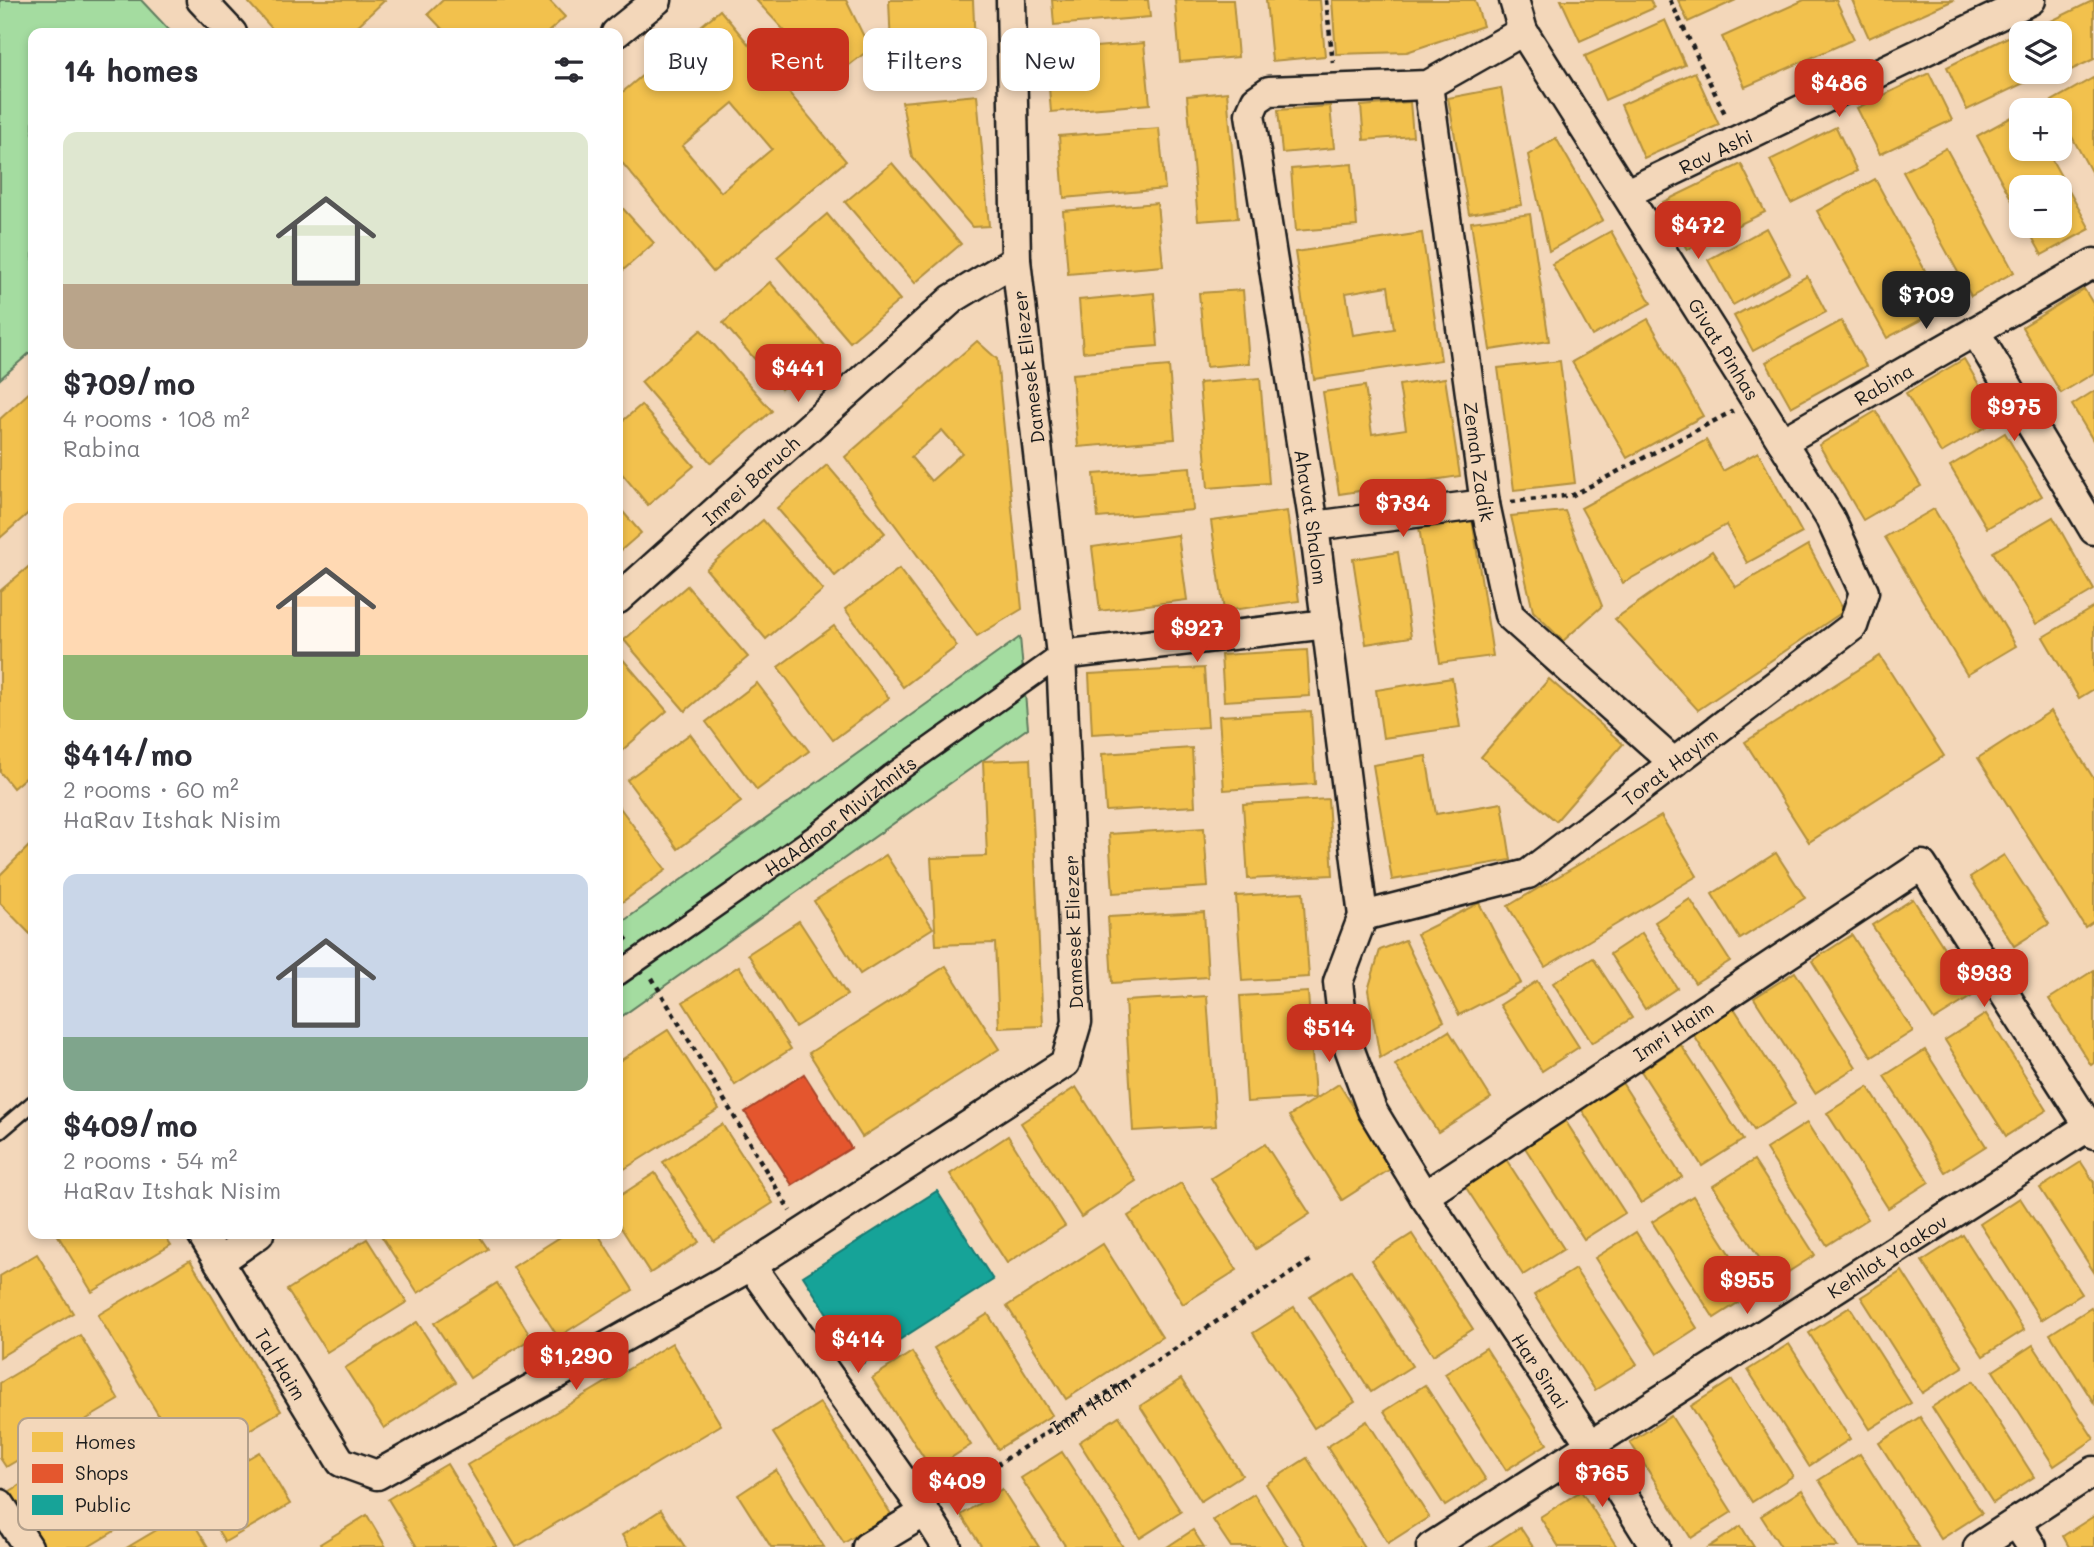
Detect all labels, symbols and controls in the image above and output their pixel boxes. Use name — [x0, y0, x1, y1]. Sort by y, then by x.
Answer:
map controls — [2009, 21, 2072, 238]
button: layers — [2009, 21, 2072, 84]
chip: Buy — [644, 28, 733, 91]
chip: Rent — [747, 28, 849, 91]
chip: Filters — [863, 28, 987, 91]
chip: New — [1001, 28, 1100, 91]
text: 14 homes — [63, 50, 199, 90]
icon: filters — [550, 51, 588, 89]
pin: $486 — [1798, 60, 1880, 119]
text: $486 — [1811, 67, 1867, 97]
button: + — [2009, 98, 2072, 161]
street label: Rav Ashi — [1674, 122, 1757, 179]
button: − — [2009, 175, 2072, 238]
icon: home — [263, 178, 389, 304]
pin: $472 — [1657, 202, 1739, 261]
text: $472 — [1671, 209, 1725, 239]
pin: $709 — [1885, 272, 1967, 331]
text: $709 — [1898, 279, 1954, 309]
street label: Damesek Eliezer — [1006, 289, 1050, 445]
street label: Givat Pinhas — [1683, 293, 1765, 405]
pin: $441 — [757, 344, 839, 404]
text: $441 — [771, 352, 825, 382]
street label: Rabina — [1849, 357, 1918, 411]
text: $709/mo — [63, 363, 195, 403]
pin: $975 — [1973, 384, 2055, 443]
text: $975 — [1987, 391, 2041, 421]
street label: Zemah Zadik — [1459, 400, 1501, 524]
text: 4 rooms · 108 m² — [63, 403, 250, 433]
street label: Imrei Baruch — [697, 430, 804, 530]
text: Rabina — [63, 433, 141, 463]
street label: Ahavat Shalom — [1290, 447, 1334, 586]
pin: $734 — [1362, 480, 1444, 539]
text: $734 — [1375, 487, 1431, 517]
icon: home — [263, 549, 389, 675]
pin: $927 — [1156, 604, 1238, 664]
text: $927 — [1170, 612, 1224, 642]
street label: Torat Hayim — [1616, 722, 1722, 811]
text: $414/mo — [63, 734, 192, 774]
street label: HaAdmor Mivizhnits — [759, 749, 921, 881]
text: 2 rooms · 60 m² — [63, 774, 239, 804]
text: HaRav Itshak Nisim — [63, 804, 281, 834]
street label: Damesek Eliezer — [1058, 855, 1088, 1009]
icon: home — [263, 920, 389, 1046]
pin: $933 — [1943, 950, 2025, 1009]
text: $933 — [1956, 957, 2012, 987]
street label: Imri Haim — [1628, 995, 1718, 1066]
pin: $514 — [1288, 1004, 1370, 1064]
text: $514 — [1303, 1012, 1355, 1042]
text: $409/mo — [63, 1105, 197, 1145]
text: 2 rooms · 54 m² — [63, 1145, 238, 1175]
text: HaRav Itshak Nisim — [63, 1175, 281, 1205]
street label: Kehilot Yaakov — [1822, 1208, 1952, 1303]
pin: $955 — [1706, 1256, 1788, 1316]
text: $955 — [1720, 1264, 1774, 1294]
pin: $414 — [817, 1316, 899, 1375]
street label: Tal Haim — [250, 1323, 313, 1404]
text: $414 — [831, 1323, 885, 1353]
street label: Har Sinai — [1507, 1328, 1575, 1413]
pin: $1,290 — [519, 1332, 633, 1392]
text: $1,290 — [540, 1340, 612, 1370]
street label: Imri Haim — [1045, 1369, 1135, 1439]
legend — [18, 1418, 248, 1530]
text: Homes — [75, 1429, 136, 1454]
pin: $765 — [1561, 1450, 1643, 1509]
text: $765 — [1575, 1457, 1629, 1487]
pin: $409 — [916, 1458, 998, 1517]
text: Shops — [75, 1460, 129, 1485]
text: $409 — [928, 1465, 986, 1495]
text: Public — [75, 1492, 131, 1517]

